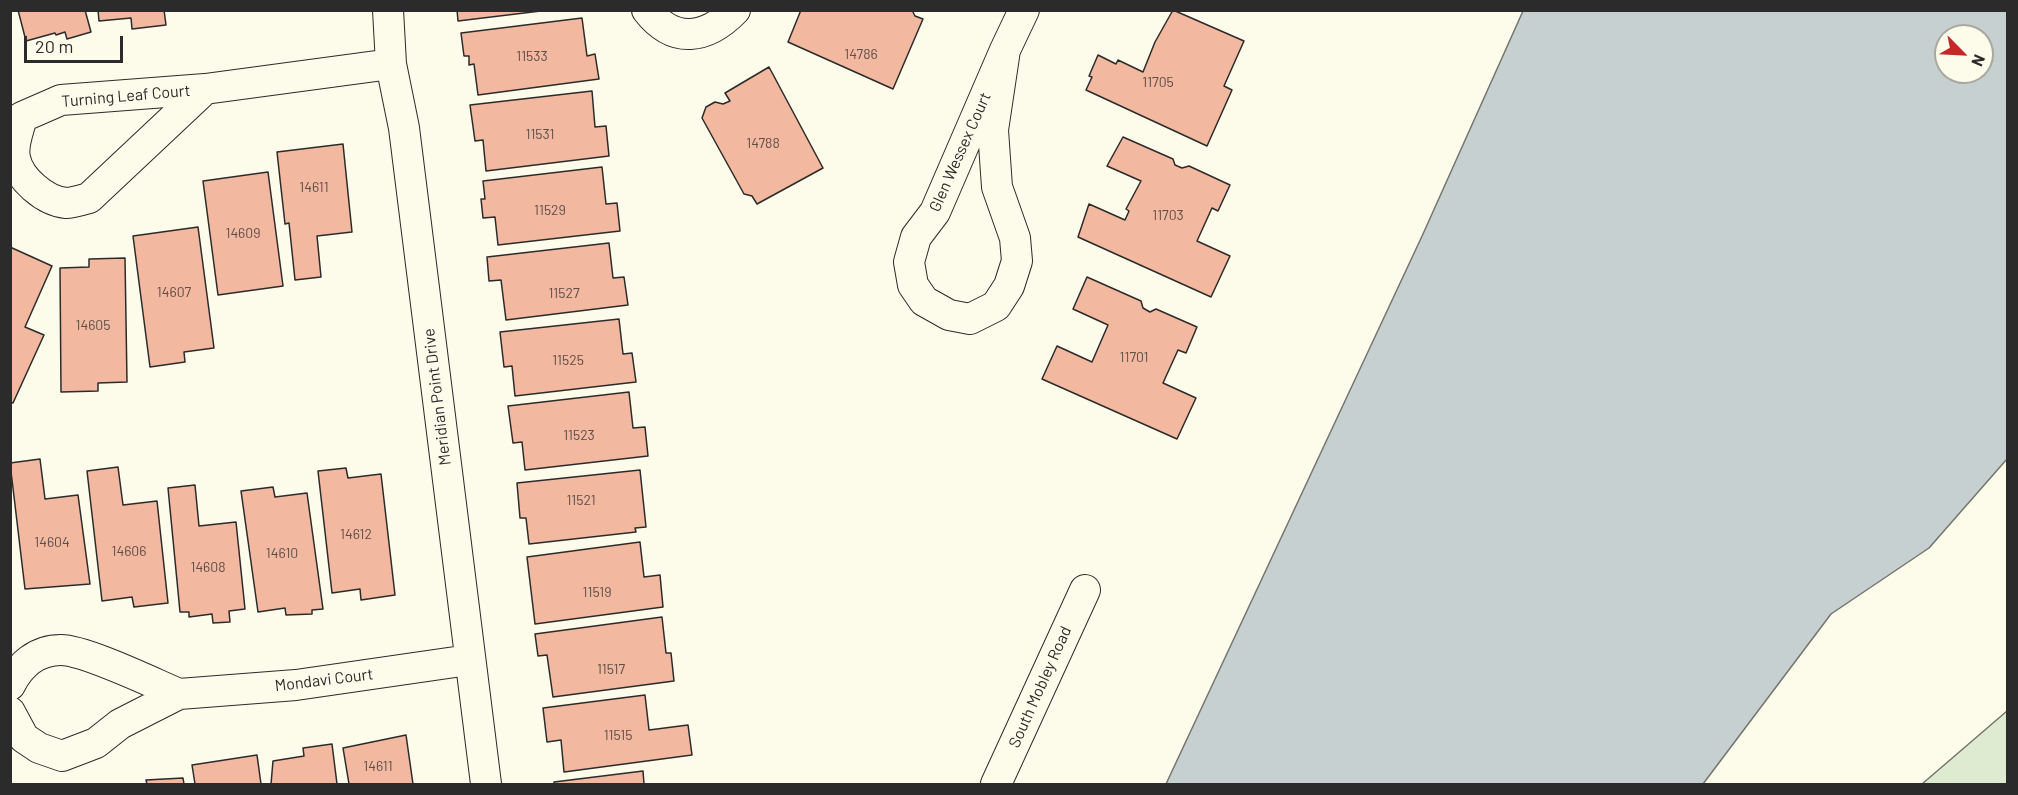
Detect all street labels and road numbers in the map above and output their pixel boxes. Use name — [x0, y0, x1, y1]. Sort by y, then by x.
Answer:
street label: Turning Leaf Court — [61, 81, 191, 111]
street label: Glen Wessex Court — [925, 89, 995, 215]
street label: Meridian Point Drive — [419, 327, 455, 467]
street label: South Mobley Road — [1005, 623, 1075, 751]
street label: Mondavi Court — [274, 664, 374, 696]

